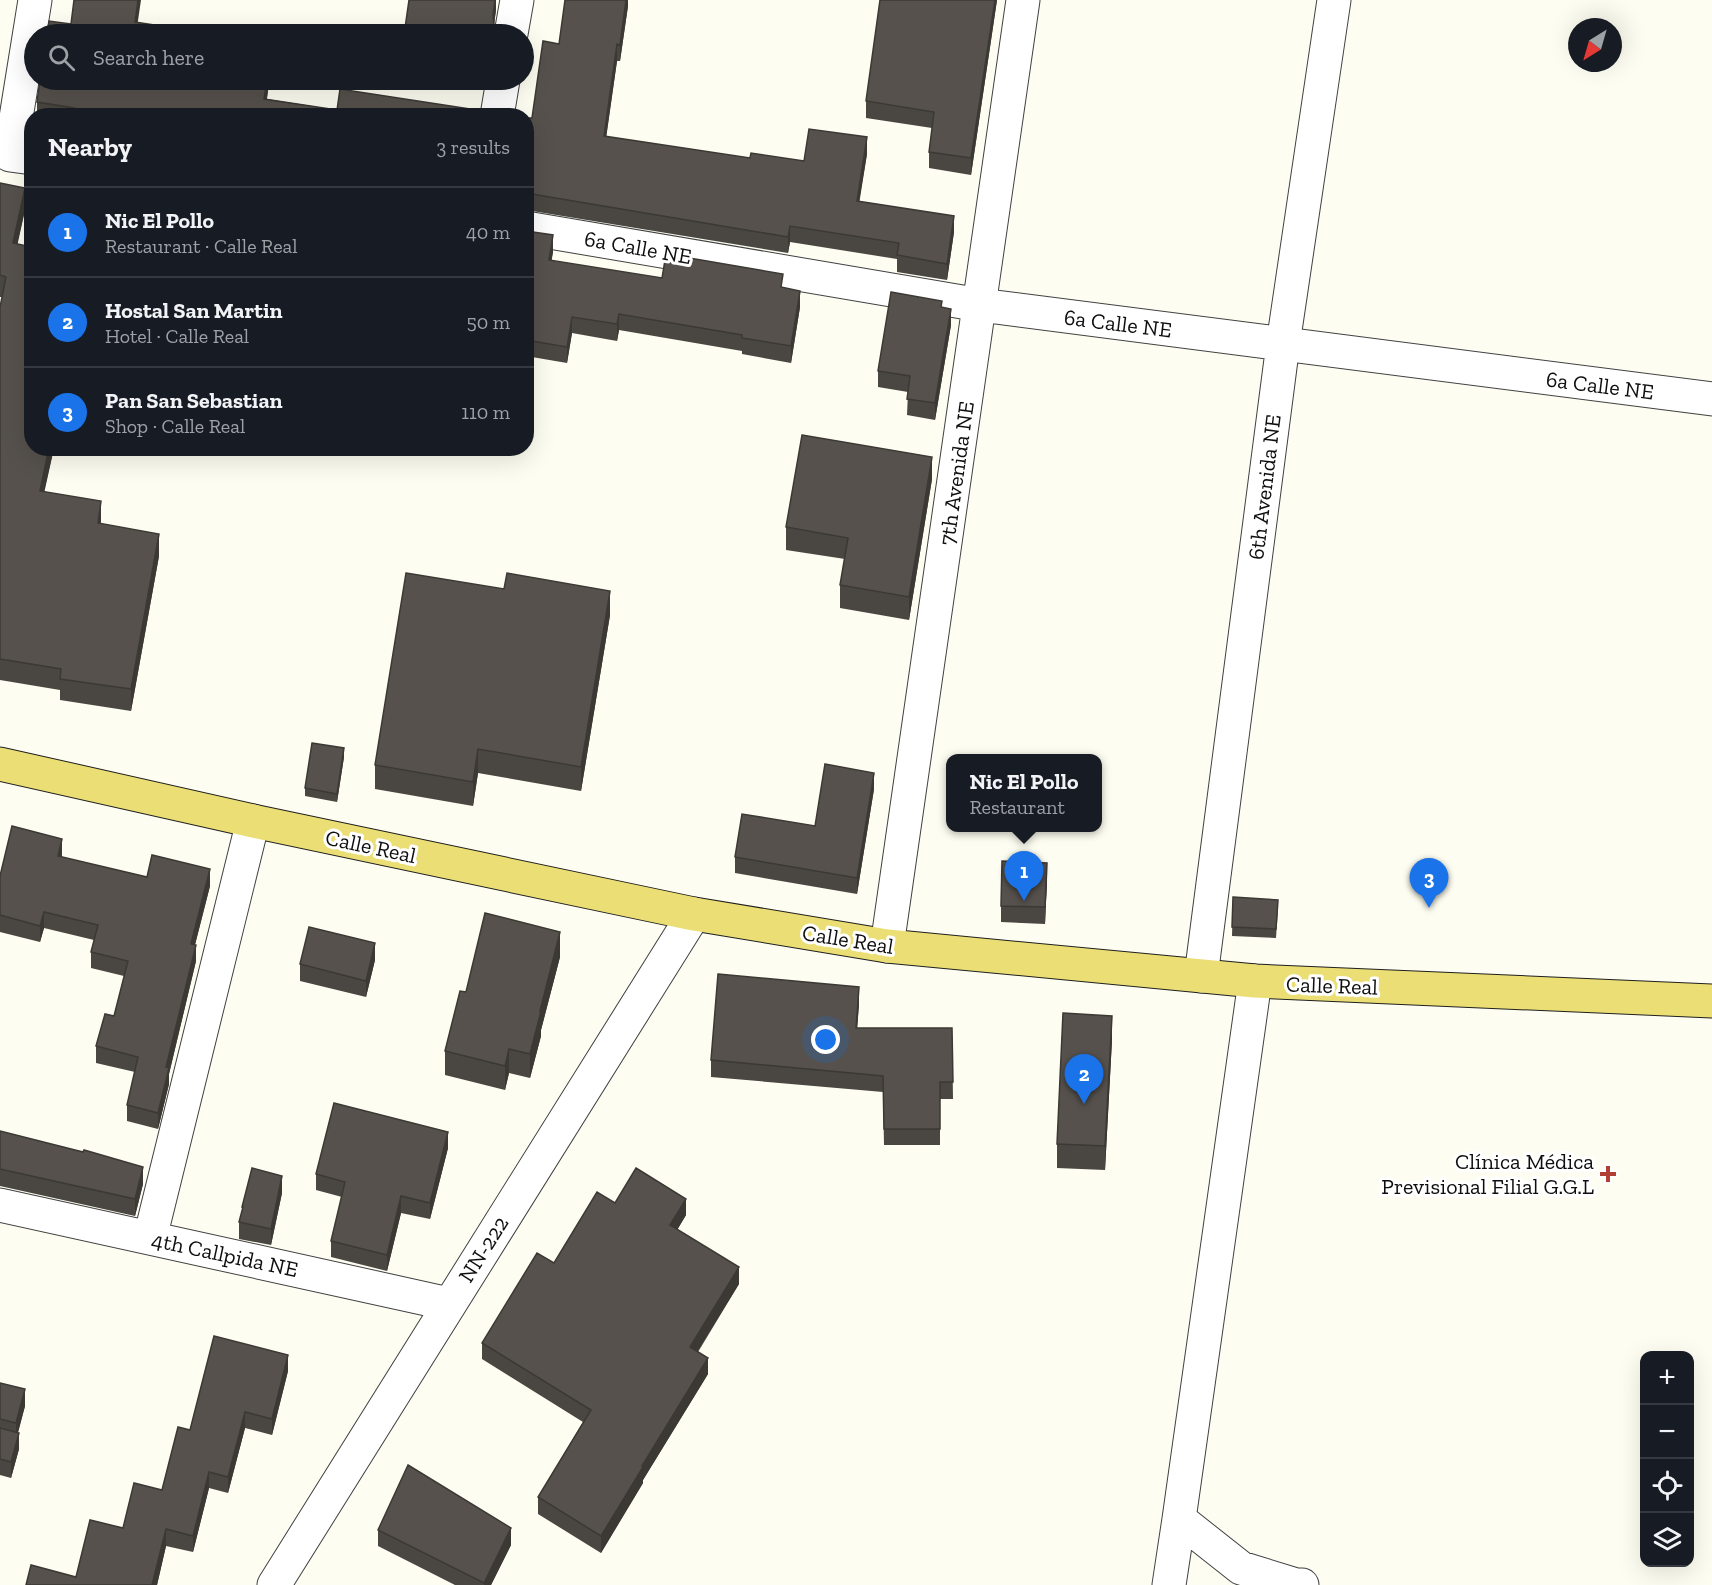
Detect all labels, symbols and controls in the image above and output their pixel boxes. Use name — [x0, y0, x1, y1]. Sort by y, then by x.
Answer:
north arrow — [1568, 18, 1622, 72]
search box — [24, 24, 534, 90]
icon: search — [45, 41, 78, 74]
text: Search here — [93, 44, 204, 71]
text: Nearby — [48, 131, 132, 163]
text: 3 results — [436, 135, 510, 159]
text: Nic El Pollo — [105, 207, 214, 234]
text: 1 — [63, 220, 72, 244]
text: 40 m — [466, 220, 510, 244]
street label: 6a Calle NE — [582, 225, 694, 270]
text: Restaurant · Calle Real — [105, 234, 298, 258]
text: Hostal San Martin — [105, 297, 283, 324]
street label: 6a Calle NE — [1063, 303, 1173, 343]
text: 2 — [62, 310, 73, 334]
text: 50 m — [466, 310, 510, 334]
text: Hotel · Calle Real — [105, 324, 249, 348]
street label: 6a Calle NE — [1545, 365, 1655, 405]
text: Pan San Sebastian — [105, 387, 283, 414]
street label: 7th Avenida NE — [933, 399, 980, 547]
text: 3 — [62, 400, 73, 424]
text: 110 m — [461, 400, 510, 424]
street label: 6th Avenida NE — [1242, 413, 1287, 561]
text: Shop · Calle Real — [105, 414, 245, 438]
popup — [946, 754, 1102, 832]
text: Nic El Pollo — [969, 768, 1079, 795]
text: Restaurant — [969, 795, 1065, 819]
street label: Calle Real — [323, 824, 419, 869]
pin: 1 — [1004, 852, 1044, 901]
pin: 3 — [1410, 858, 1448, 908]
street label: Calle Real — [800, 919, 896, 960]
street label: Calle Real — [1286, 970, 1379, 1001]
your location — [811, 1025, 840, 1054]
pin: 2 — [1064, 1054, 1104, 1104]
place label: Clínica Médica Previsional Filial G.G.L — [1381, 1148, 1594, 1200]
marker: Clínica Médica Previsional Filial G.G.L — [1599, 1165, 1617, 1183]
street label: NN-222 — [453, 1211, 514, 1288]
street label: 4th Callpida NE — [149, 1226, 300, 1283]
map controls — [1640, 1351, 1694, 1567]
button: + — [1640, 1351, 1694, 1405]
button: − — [1640, 1405, 1694, 1459]
button: locate — [1640, 1459, 1694, 1513]
button: layers — [1640, 1513, 1694, 1567]

